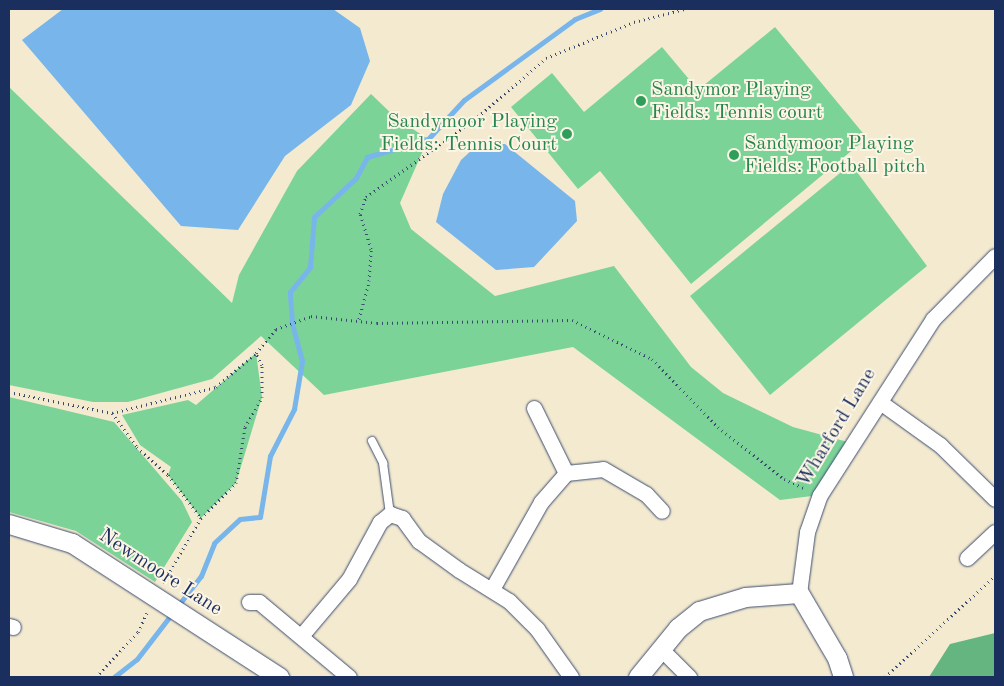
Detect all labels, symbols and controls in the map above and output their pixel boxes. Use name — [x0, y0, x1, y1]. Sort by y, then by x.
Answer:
place label: Sandymor Playing Fields: Tennis court — [651, 78, 823, 125]
marker: Sandymor Playing Fields: Tennis court — [635, 95, 647, 107]
place label: Sandymoor Playing Fields: Tennis Court — [381, 110, 557, 157]
marker: Sandymoor Playing Fields: Tennis Court — [561, 128, 573, 140]
place label: Sandymoor Playing Fields: Football pitch — [744, 132, 926, 179]
marker: Sandymoor Playing Fields: Football pitch — [728, 149, 740, 161]
street label: Wharford Lane — [792, 364, 882, 492]
street label: Newmoore Lane — [94, 524, 226, 622]

